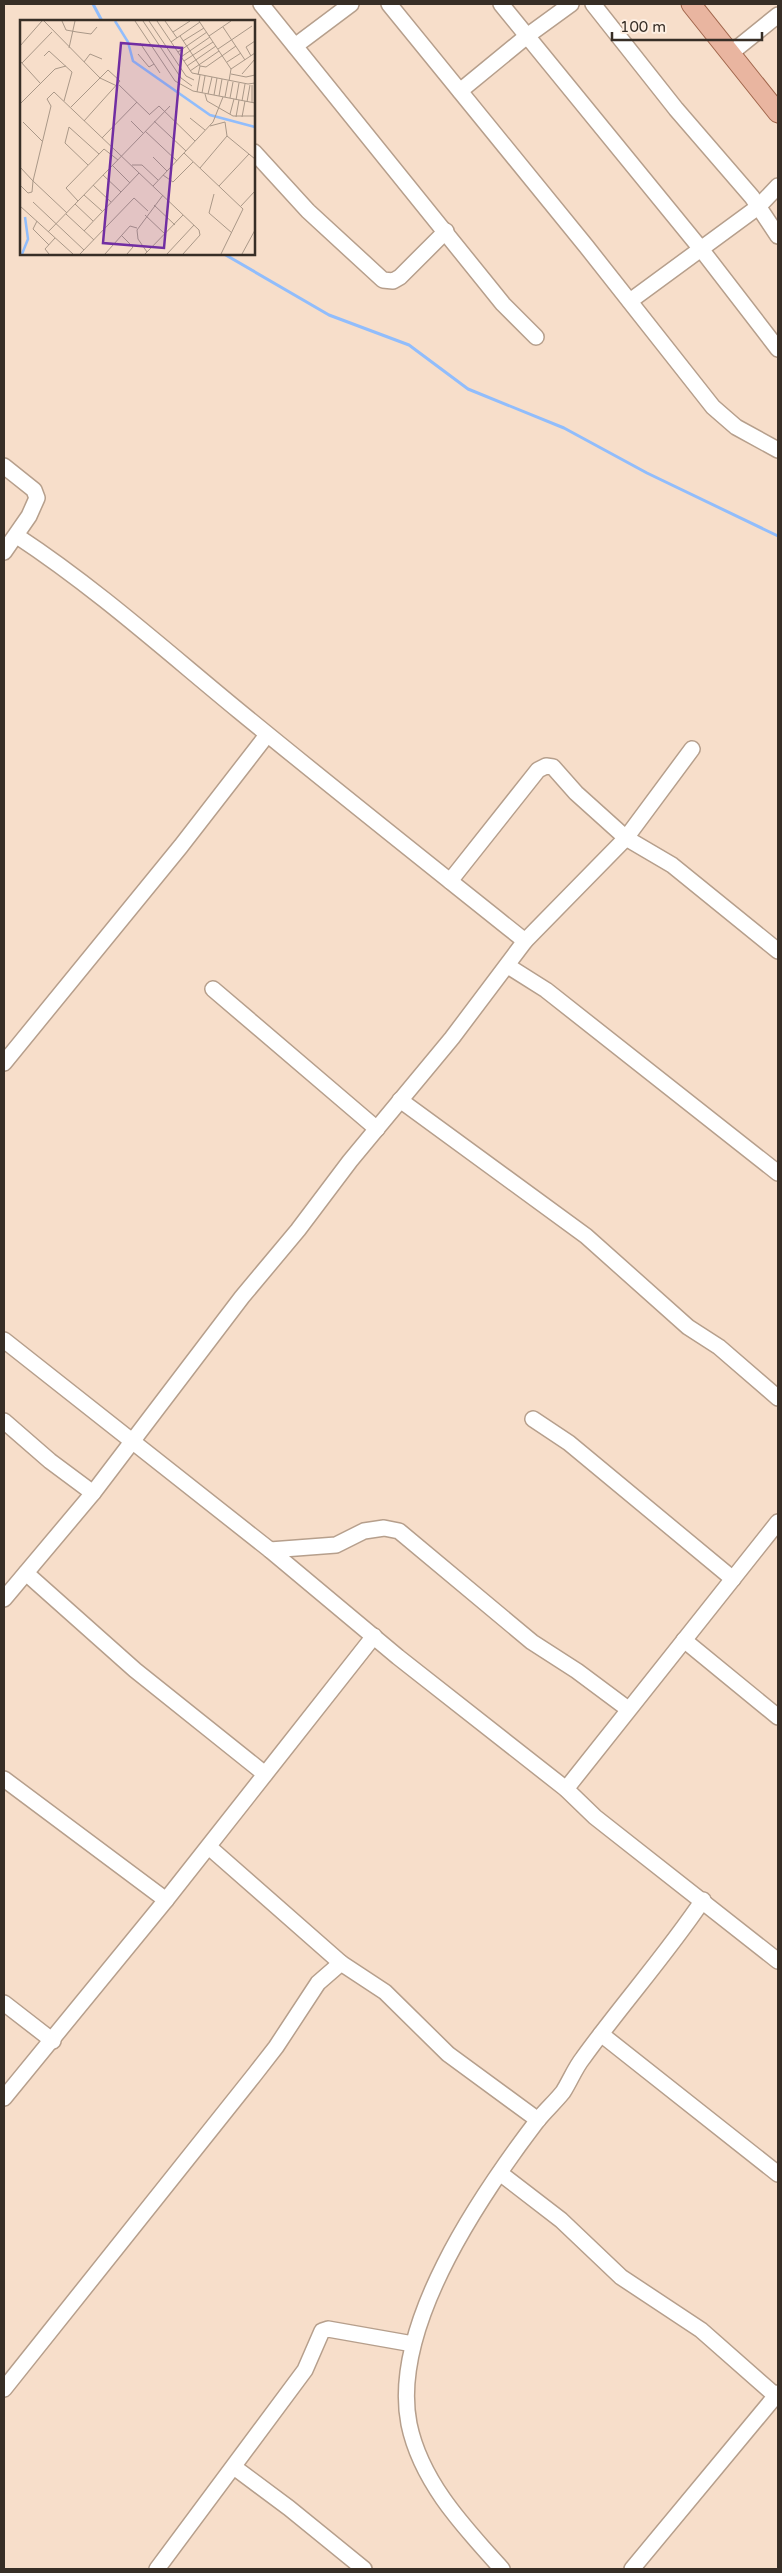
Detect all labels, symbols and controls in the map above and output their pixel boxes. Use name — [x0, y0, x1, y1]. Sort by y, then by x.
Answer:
scale bar — [612, 10, 762, 42]
text: 100 m — [620, 18, 666, 36]
inset map — [20, 20, 255, 255]

